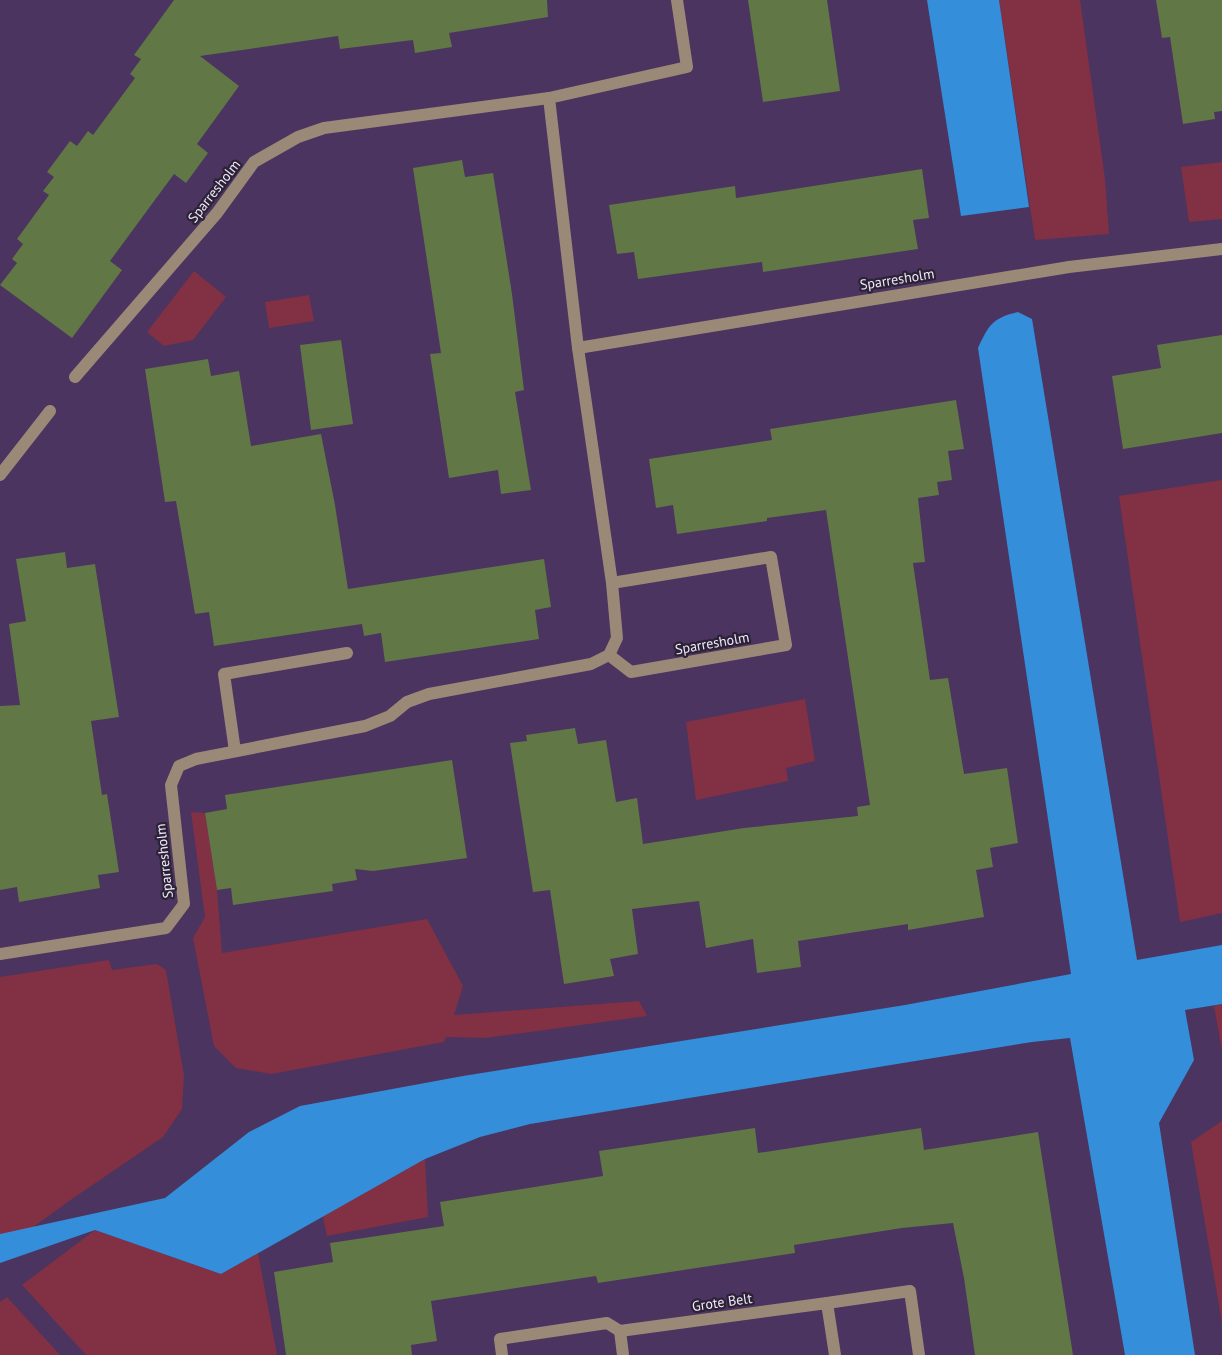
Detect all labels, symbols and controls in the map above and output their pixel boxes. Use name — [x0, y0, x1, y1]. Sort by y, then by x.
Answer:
street label: Sparresholm — [184, 156, 244, 226]
street label: Sparresholm — [858, 264, 936, 294]
street label: Sparresholm — [673, 628, 751, 658]
street label: Sparresholm — [151, 823, 177, 899]
street label: Grote Belt — [691, 1289, 753, 1315]

